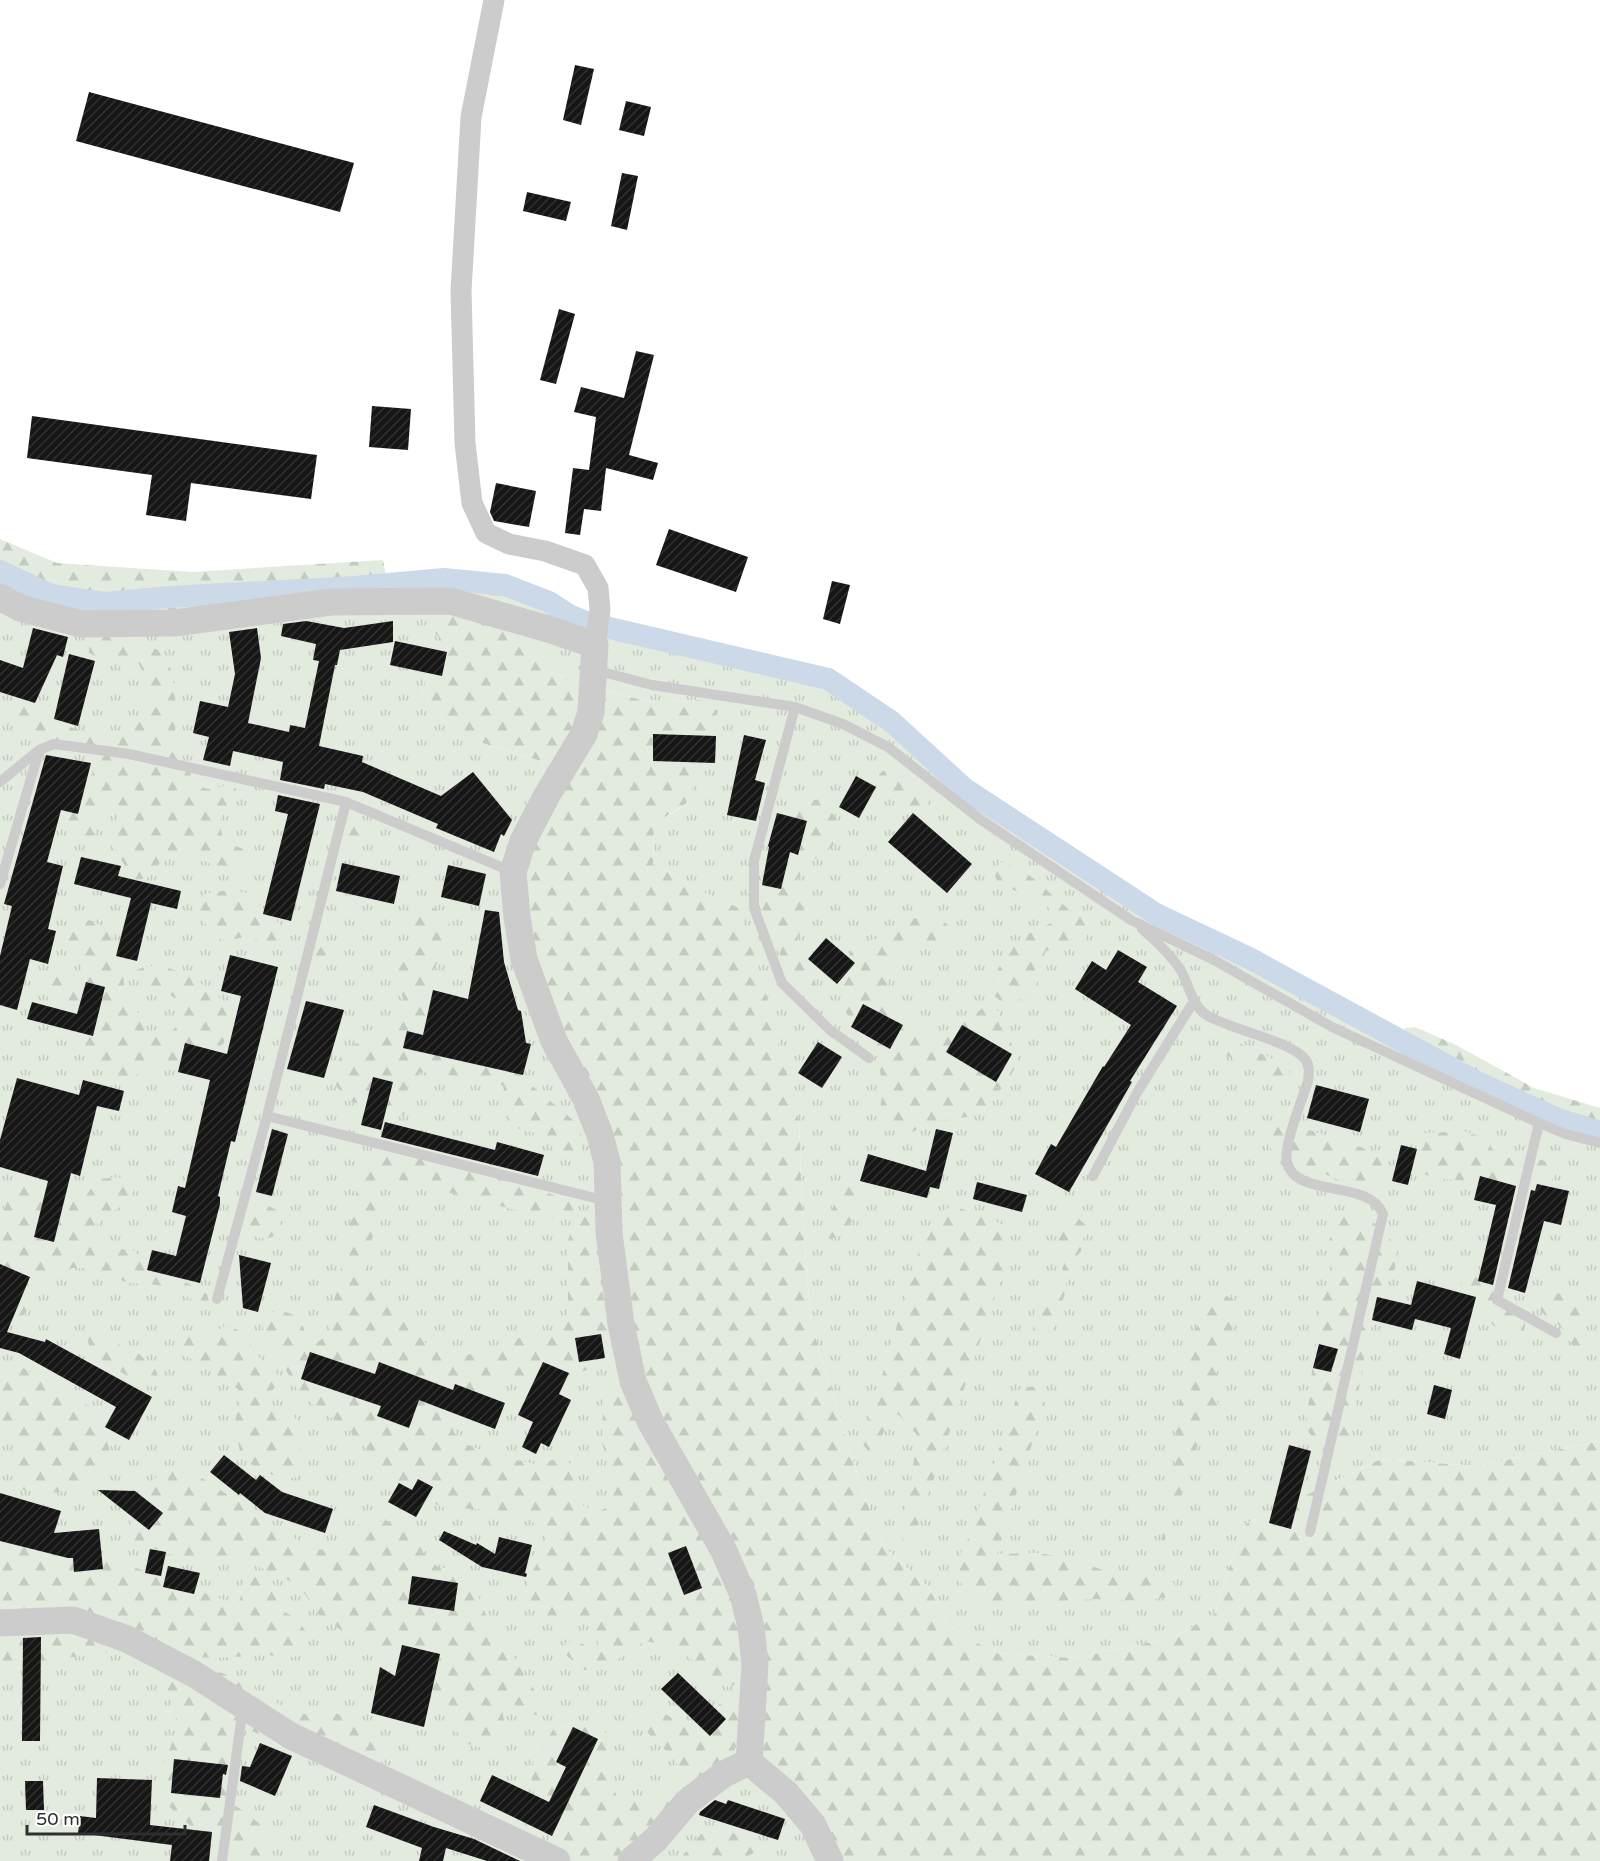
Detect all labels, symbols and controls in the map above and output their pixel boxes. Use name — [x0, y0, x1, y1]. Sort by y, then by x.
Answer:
scale bar — [27, 1798, 184, 1836]
text: 50 m — [36, 1808, 80, 1830]

